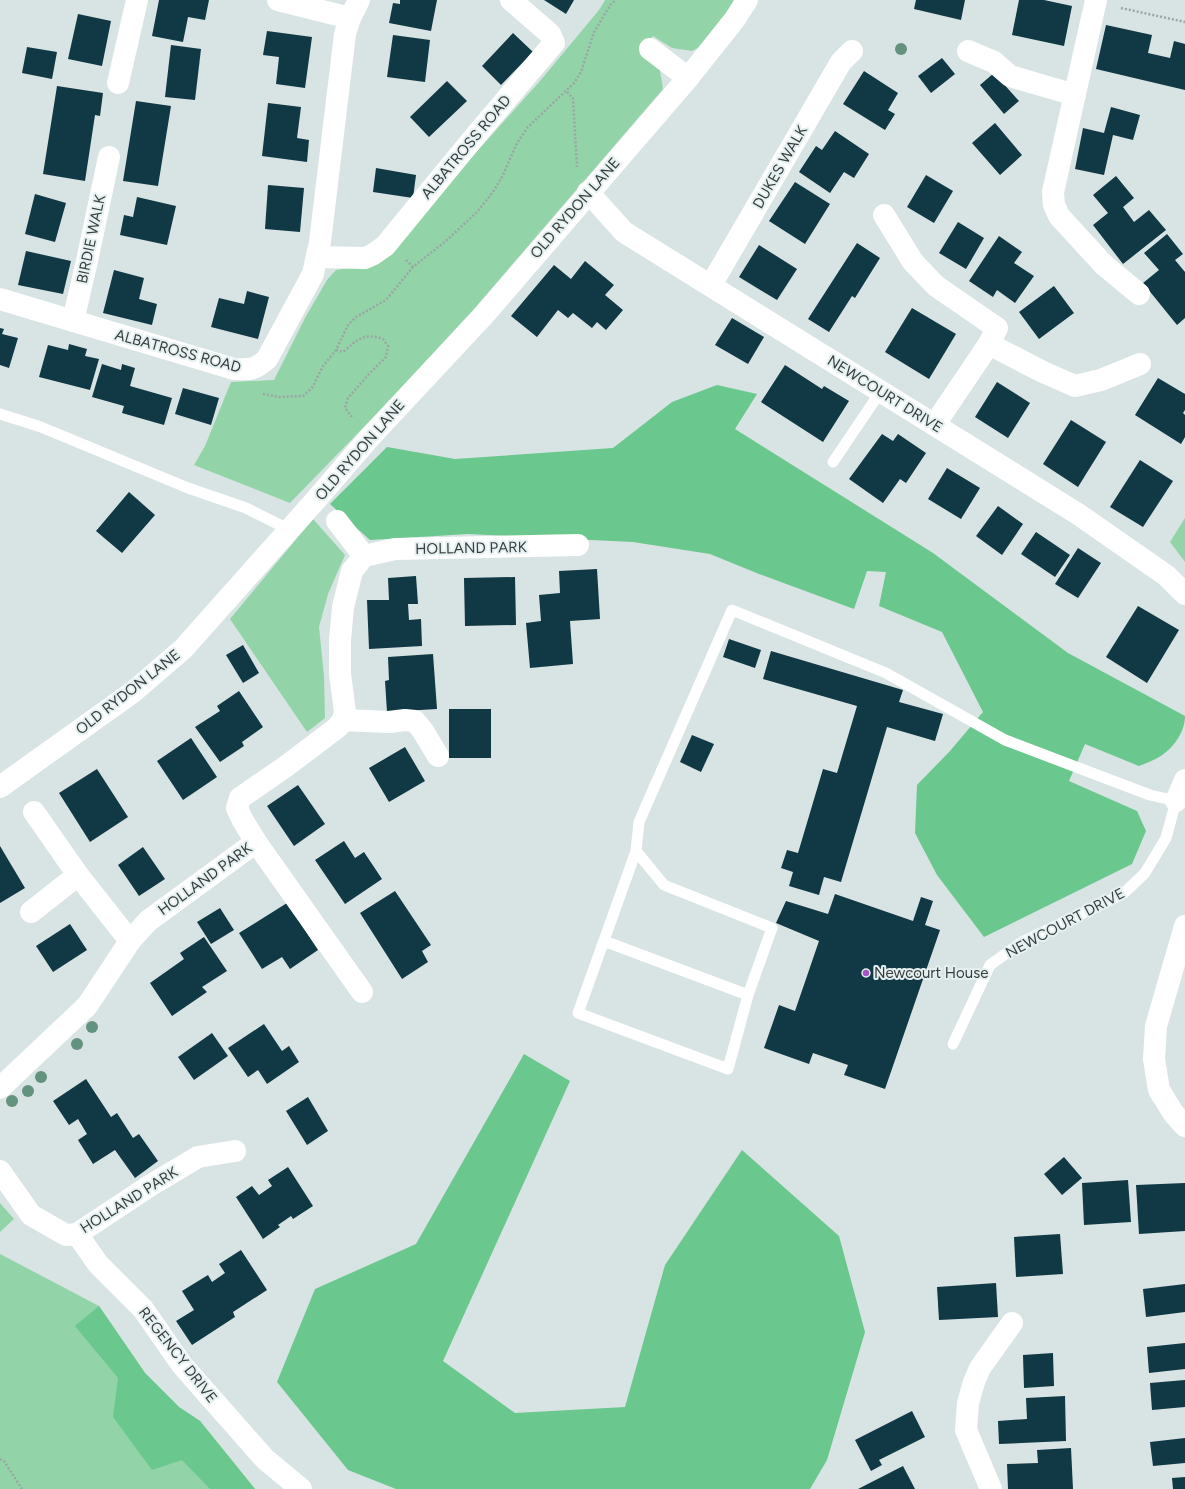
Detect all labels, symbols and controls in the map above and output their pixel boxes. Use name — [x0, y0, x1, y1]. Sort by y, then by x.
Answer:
street label: ALBATROSS ROAD — [417, 91, 515, 203]
street label: DUKES WALK — [749, 122, 811, 212]
street label: OLD RYDON LANE — [526, 154, 624, 262]
street label: BIRDIE WALK — [73, 192, 109, 285]
street label: ALBATROSS ROAD — [113, 325, 243, 377]
street label: NEWCOURT DRIVE — [824, 351, 946, 437]
street label: OLD RYDON LANE — [311, 396, 409, 504]
street label: HOLLAND PARK — [415, 538, 528, 558]
street label: OLD RYDON LANE — [72, 646, 184, 738]
street label: HOLLAND PARK — [155, 838, 256, 919]
street label: NEWCOURT DRIVE — [1002, 884, 1128, 962]
place label: Newcourt House — [874, 964, 988, 982]
marker: Newcourt House — [861, 968, 871, 978]
street label: HOLLAND PARK — [77, 1162, 182, 1237]
street label: REGENCY DRIVE — [135, 1303, 221, 1407]

